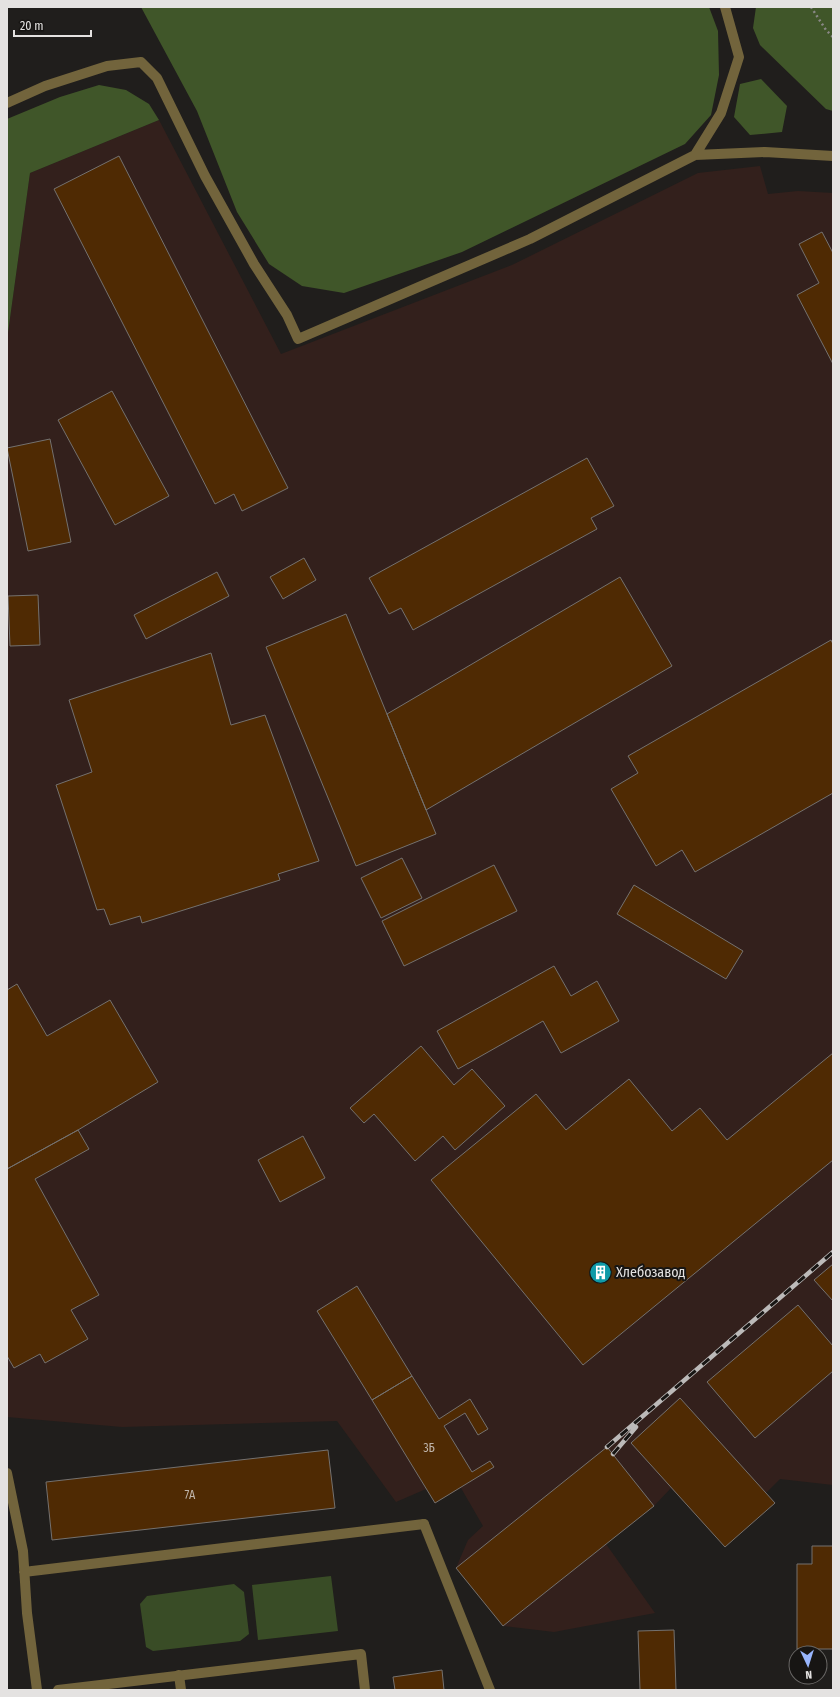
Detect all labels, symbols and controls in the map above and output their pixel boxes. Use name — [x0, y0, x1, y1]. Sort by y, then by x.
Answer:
scale bar — [14, 12, 91, 38]
text: 20 m — [20, 19, 44, 33]
building icon: Хлебозавод — [588, 1259, 614, 1285]
place label: Хлебозавод — [616, 1264, 685, 1281]
house number: 3Б — [423, 1441, 435, 1455]
house number: 7А — [185, 1488, 196, 1502]
north arrow — [788, 1645, 828, 1685]
text: N — [805, 1668, 812, 1681]

